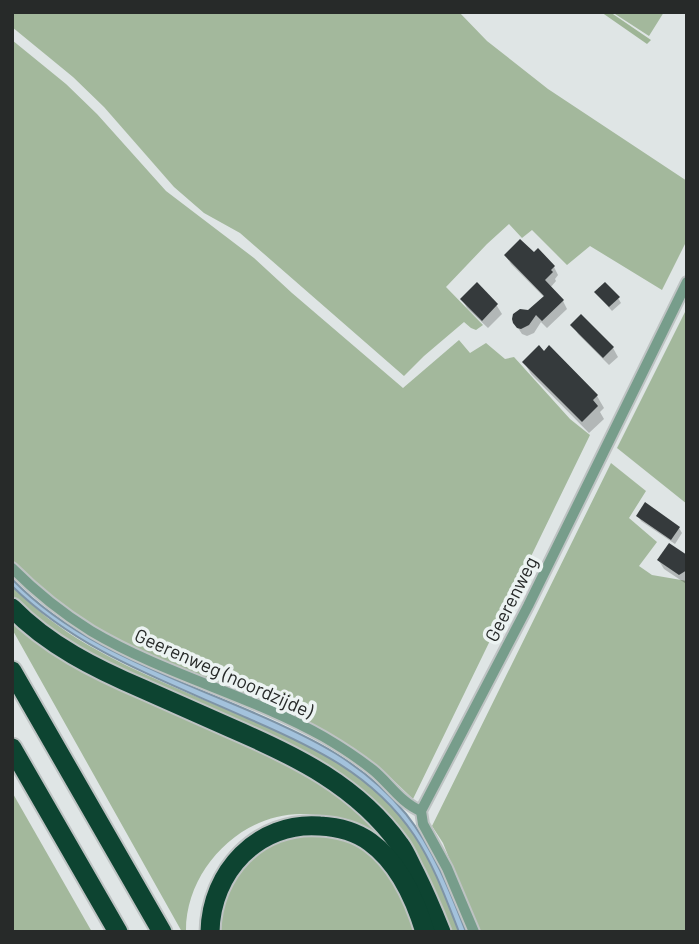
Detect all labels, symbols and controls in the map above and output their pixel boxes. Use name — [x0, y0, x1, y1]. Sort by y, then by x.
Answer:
street label: Geerenweg — [479, 552, 542, 645]
street label: Geerenweg (noordzijde) — [131, 623, 318, 723]

